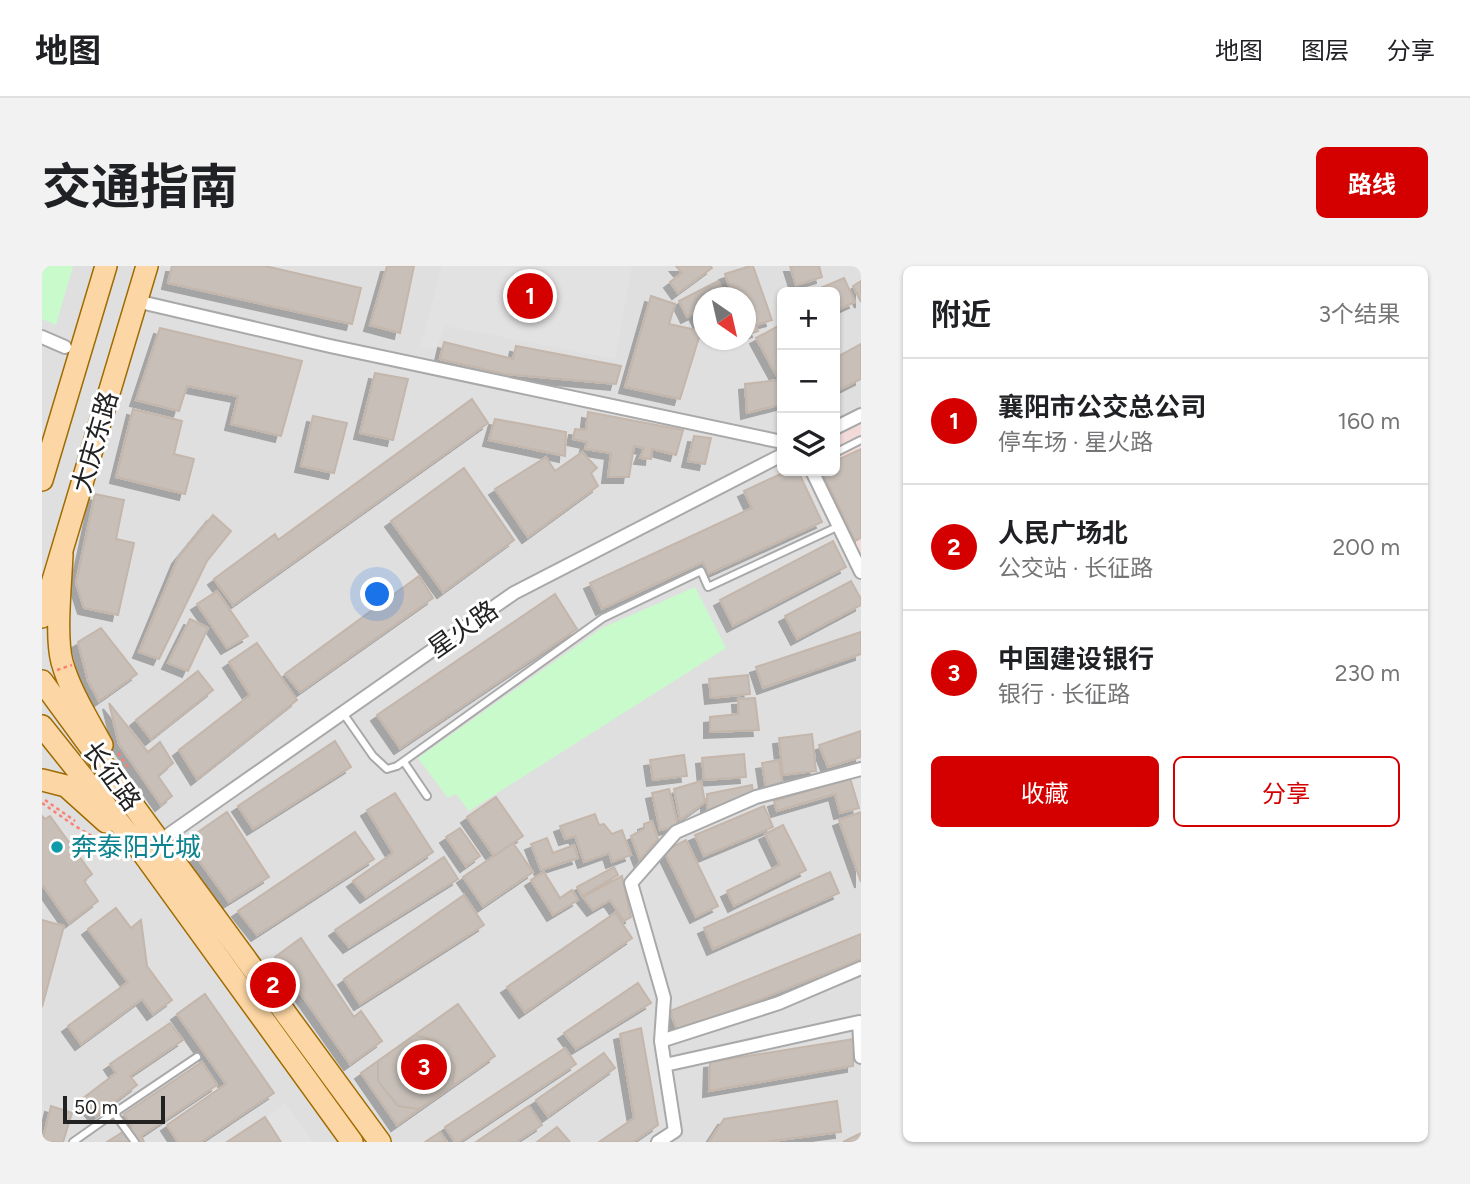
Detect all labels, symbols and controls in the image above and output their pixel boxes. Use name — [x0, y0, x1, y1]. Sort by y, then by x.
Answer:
text: 地图 — [35, 31, 101, 70]
text: 地图 — [1215, 36, 1263, 65]
text: 图层 — [1301, 36, 1349, 65]
text: 分享 — [1387, 36, 1435, 65]
button: 路线 — [1316, 147, 1428, 218]
text: 交通指南 — [42, 157, 238, 216]
pin: 1 — [507, 270, 553, 322]
north arrow — [693, 287, 756, 350]
map controls — [777, 287, 840, 476]
button: + — [777, 287, 840, 350]
text: 附近 — [931, 296, 991, 333]
text: 3个结果 — [1318, 300, 1400, 328]
button: − — [777, 350, 840, 413]
street label: 大庆东路 — [65, 388, 125, 496]
text: 襄阳市公交总公司 — [998, 391, 1206, 423]
text: 1 — [949, 407, 959, 435]
text: 160 m — [1337, 407, 1400, 435]
button: layers — [777, 413, 840, 476]
text: 停车场 · 星火路 — [998, 428, 1153, 456]
text: 人民广场北 — [998, 517, 1128, 549]
text: 2 — [947, 533, 961, 561]
text: 200 m — [1332, 533, 1400, 561]
text: 公交站 · 长征路 — [998, 554, 1153, 582]
your location — [360, 577, 394, 611]
street label: 星火路 — [422, 594, 504, 664]
text: 中国建设银行 — [998, 643, 1154, 675]
text: 3 — [948, 659, 960, 687]
text: 230 m — [1335, 659, 1400, 687]
text: 银行 · 长征路 — [998, 680, 1130, 708]
street label: 长征路 — [76, 735, 148, 817]
button: 收藏 — [931, 756, 1159, 827]
button: 分享 — [1173, 756, 1400, 827]
place label: 奔泰阳光城 — [71, 831, 201, 863]
marker: 奔泰阳光城 — [49, 839, 65, 855]
pin: 2 — [250, 959, 296, 1011]
pin: 3 — [401, 1041, 447, 1093]
scale bar — [63, 1093, 164, 1125]
text: 50 m — [74, 1096, 118, 1119]

